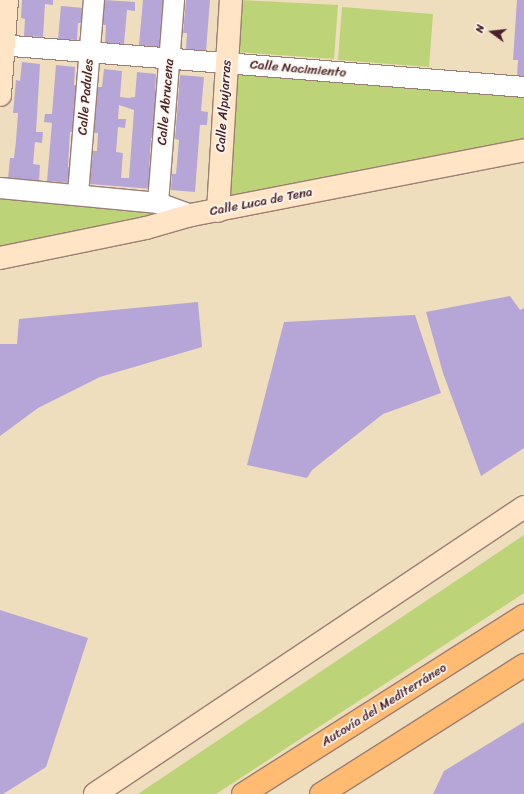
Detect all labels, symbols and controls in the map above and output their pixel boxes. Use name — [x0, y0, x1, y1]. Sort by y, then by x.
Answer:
north arrow — [472, 12, 512, 52]
text: N — [470, 23, 490, 35]
street label: Calle Nacimiento — [249, 57, 347, 81]
street label: Calle Abrucena — [154, 58, 178, 146]
street label: Calle Padules — [75, 59, 97, 135]
street label: Calle Alpujarras — [213, 60, 235, 152]
street label: Calle Luca de Tena — [208, 184, 314, 220]
street label: Autovía del Mediterráneo — [318, 660, 450, 750]

